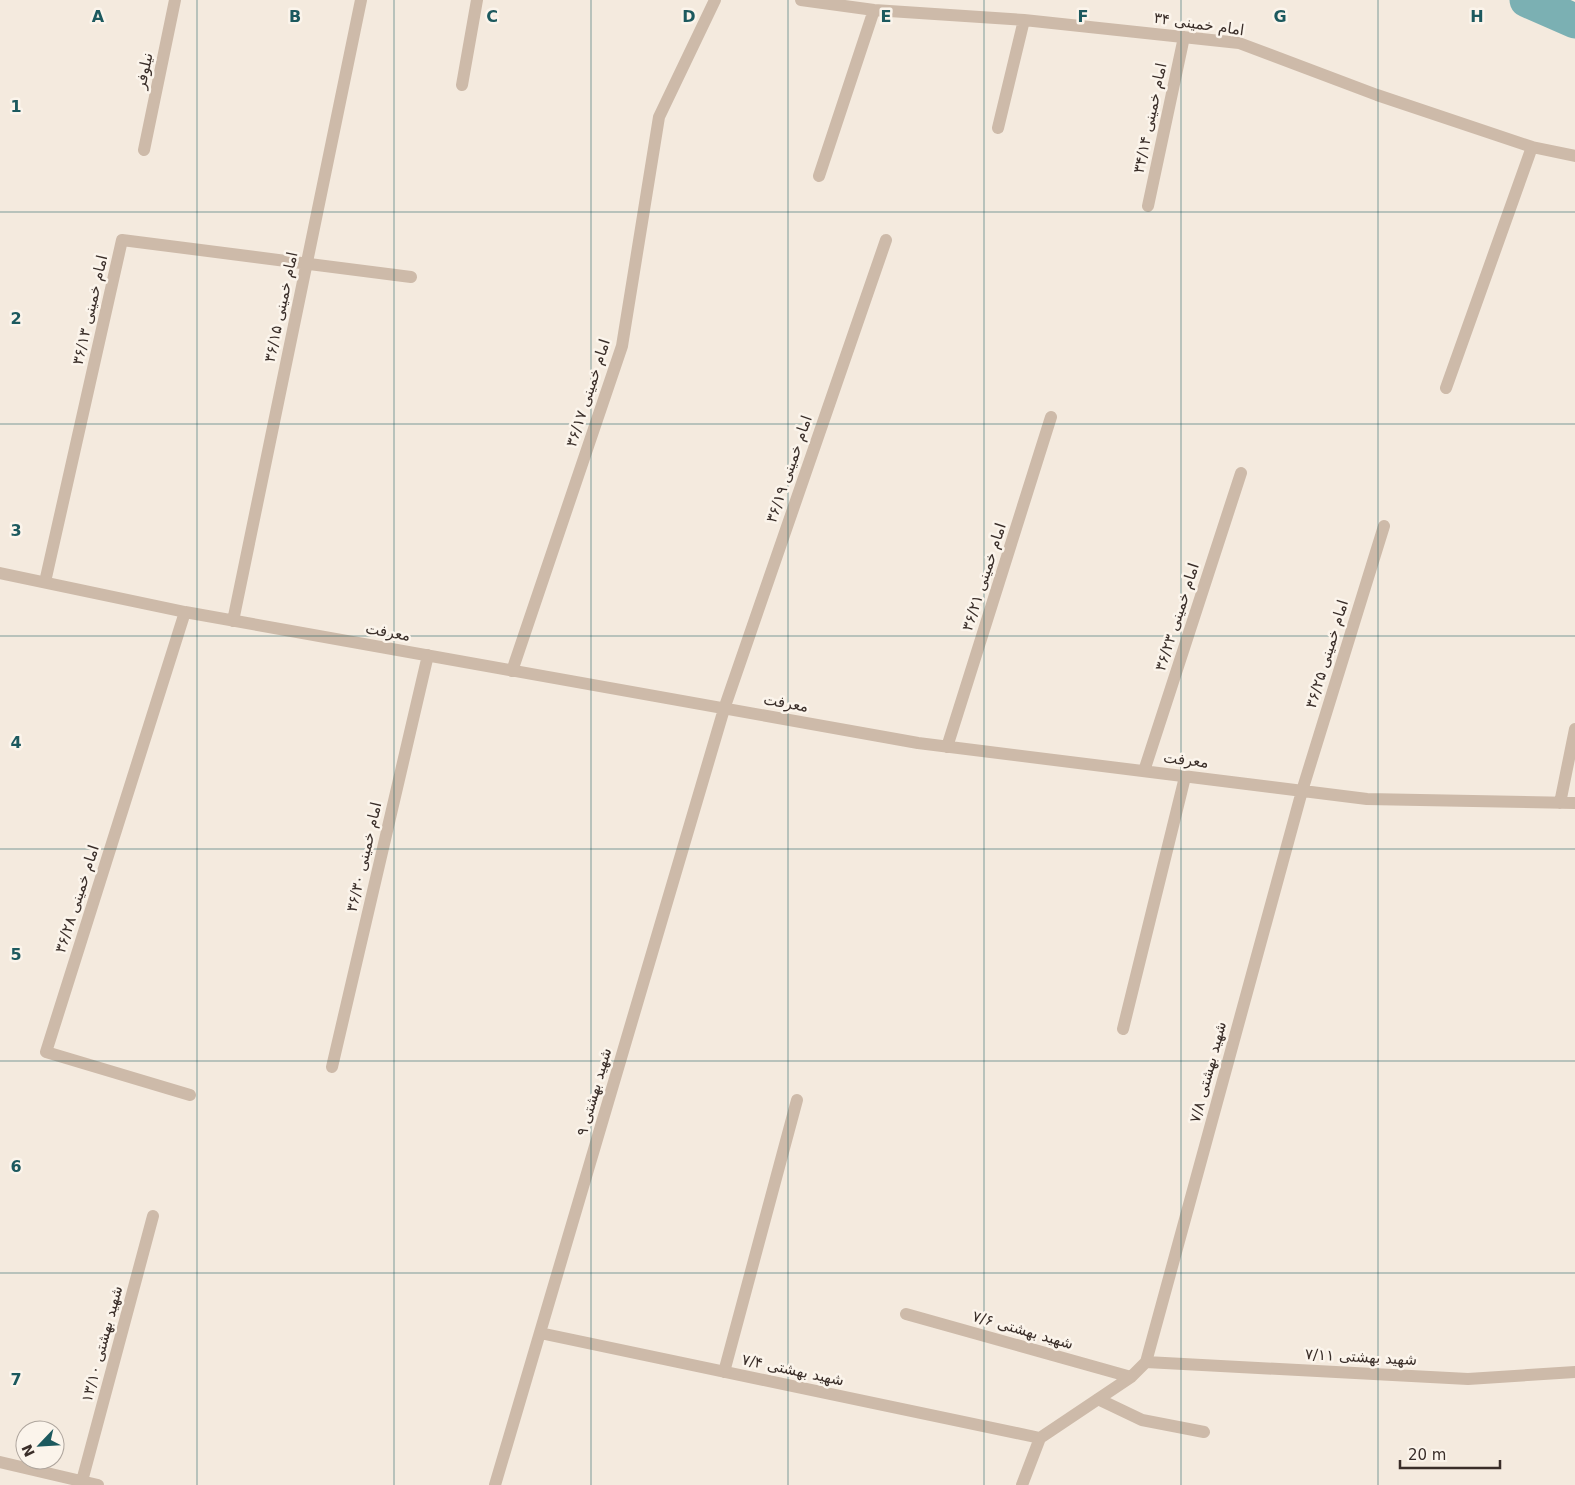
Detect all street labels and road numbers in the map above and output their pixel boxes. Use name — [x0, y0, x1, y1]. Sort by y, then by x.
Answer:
street label: امام خمینی ۳۴ — [1153, 9, 1245, 39]
street label: نیلوفر — [131, 51, 157, 92]
street label: امام خمینی ۳۴/۱۴ — [1130, 61, 1170, 175]
street label: امام خمینی ۳۶/۱۵ — [261, 250, 301, 364]
street label: امام خمینی ۳۶/۱۳ — [69, 253, 111, 367]
street label: امام خمینی ۳۶/۱۷ — [562, 337, 614, 449]
street label: امام خمینی ۳۶/۱۹ — [762, 413, 816, 525]
street label: امام خمینی ۳۶/۲۱ — [958, 521, 1010, 633]
street label: امام خمینی ۳۶/۲۳ — [1151, 561, 1203, 673]
street label: امام خمینی ۳۶/۲۵ — [1302, 598, 1352, 710]
street label: معرفت — [364, 619, 412, 645]
street label: معرفت — [762, 690, 810, 716]
street label: معرفت — [1162, 748, 1210, 772]
street label: امام خمینی ۳۶/۳۰ — [343, 800, 385, 914]
street label: امام خمینی ۳۶/۲۸ — [51, 843, 103, 955]
street label: شهید بهشتی ۷/۸ — [1186, 1019, 1230, 1125]
street label: شهید بهشتی ۹ — [573, 1046, 615, 1138]
street label: شهید بهشتی ۱۳/۱۰ — [78, 1284, 126, 1404]
street label: شهید بهشتی ۷/۶ — [970, 1307, 1076, 1353]
street label: شهید بهشتی ۷/۱۱ — [1305, 1345, 1417, 1369]
street label: شهید بهشتی ۷/۴ — [740, 1350, 846, 1390]

